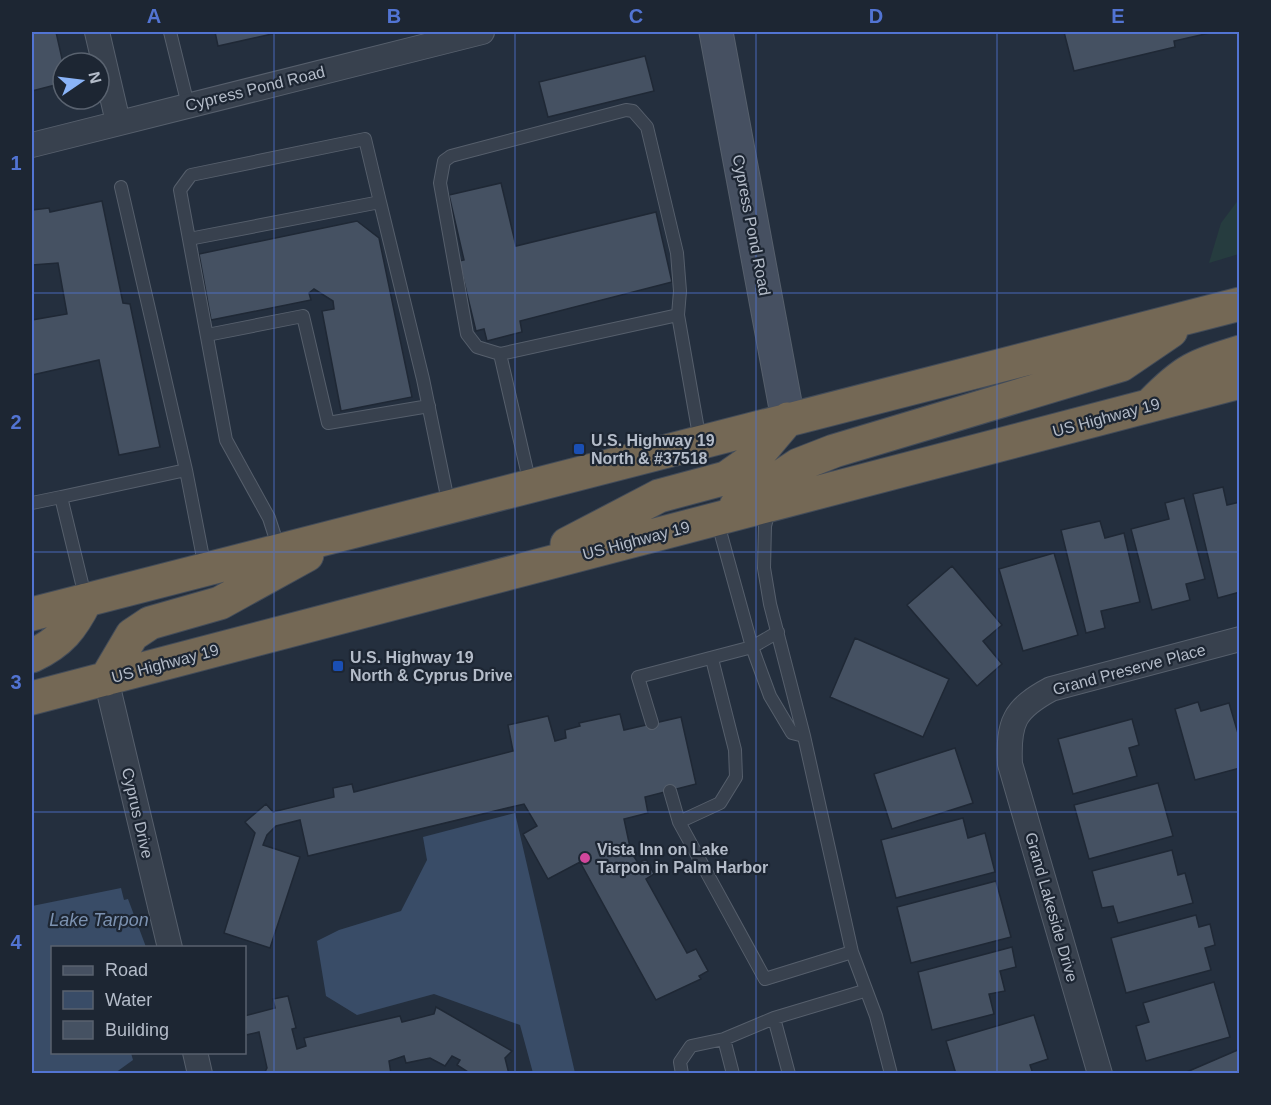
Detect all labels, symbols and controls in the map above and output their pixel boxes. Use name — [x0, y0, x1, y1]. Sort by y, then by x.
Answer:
text: A — [147, 5, 161, 27]
text: B — [387, 5, 401, 27]
text: C — [629, 5, 643, 27]
text: D — [869, 5, 883, 27]
text: E — [1111, 5, 1125, 27]
north arrow — [51, 51, 111, 111]
street label: Cypress Pond Road — [184, 63, 327, 114]
text: N — [85, 70, 105, 85]
text: 1 — [10, 152, 22, 174]
street label: Cypress Pond Road — [730, 153, 774, 297]
street label: US Highway 19 — [1051, 395, 1162, 440]
text: 2 — [10, 411, 22, 433]
place label: U.S. Highway 19 North & #37518 — [591, 432, 715, 467]
marker: U.S. Highway 19 North & #37518 — [572, 442, 586, 456]
street label: US Highway 19 — [581, 518, 692, 563]
street label: US Highway 19 — [110, 641, 221, 686]
street label: Grand Preserve Place — [1051, 641, 1207, 698]
place label: U.S. Highway 19 North & Cyprus Drive — [350, 649, 513, 684]
marker: U.S. Highway 19 North & Cyprus Drive — [331, 659, 345, 673]
text: 3 — [10, 671, 22, 693]
street label: Cyprus Drive — [119, 766, 156, 860]
street label: Grand Lakeside Drive — [1022, 830, 1081, 984]
place label: Vista Inn on Lake Tarpon in Palm Harbor — [597, 841, 768, 876]
marker: Vista Inn on Lake Tarpon in Palm Harbor — [578, 851, 592, 865]
water label: Lake Tarpon — [49, 910, 149, 930]
text: 4 — [10, 931, 22, 953]
legend — [51, 946, 246, 1054]
text: Road — [105, 960, 148, 980]
text: Water — [105, 990, 152, 1010]
text: Building — [105, 1020, 169, 1040]

